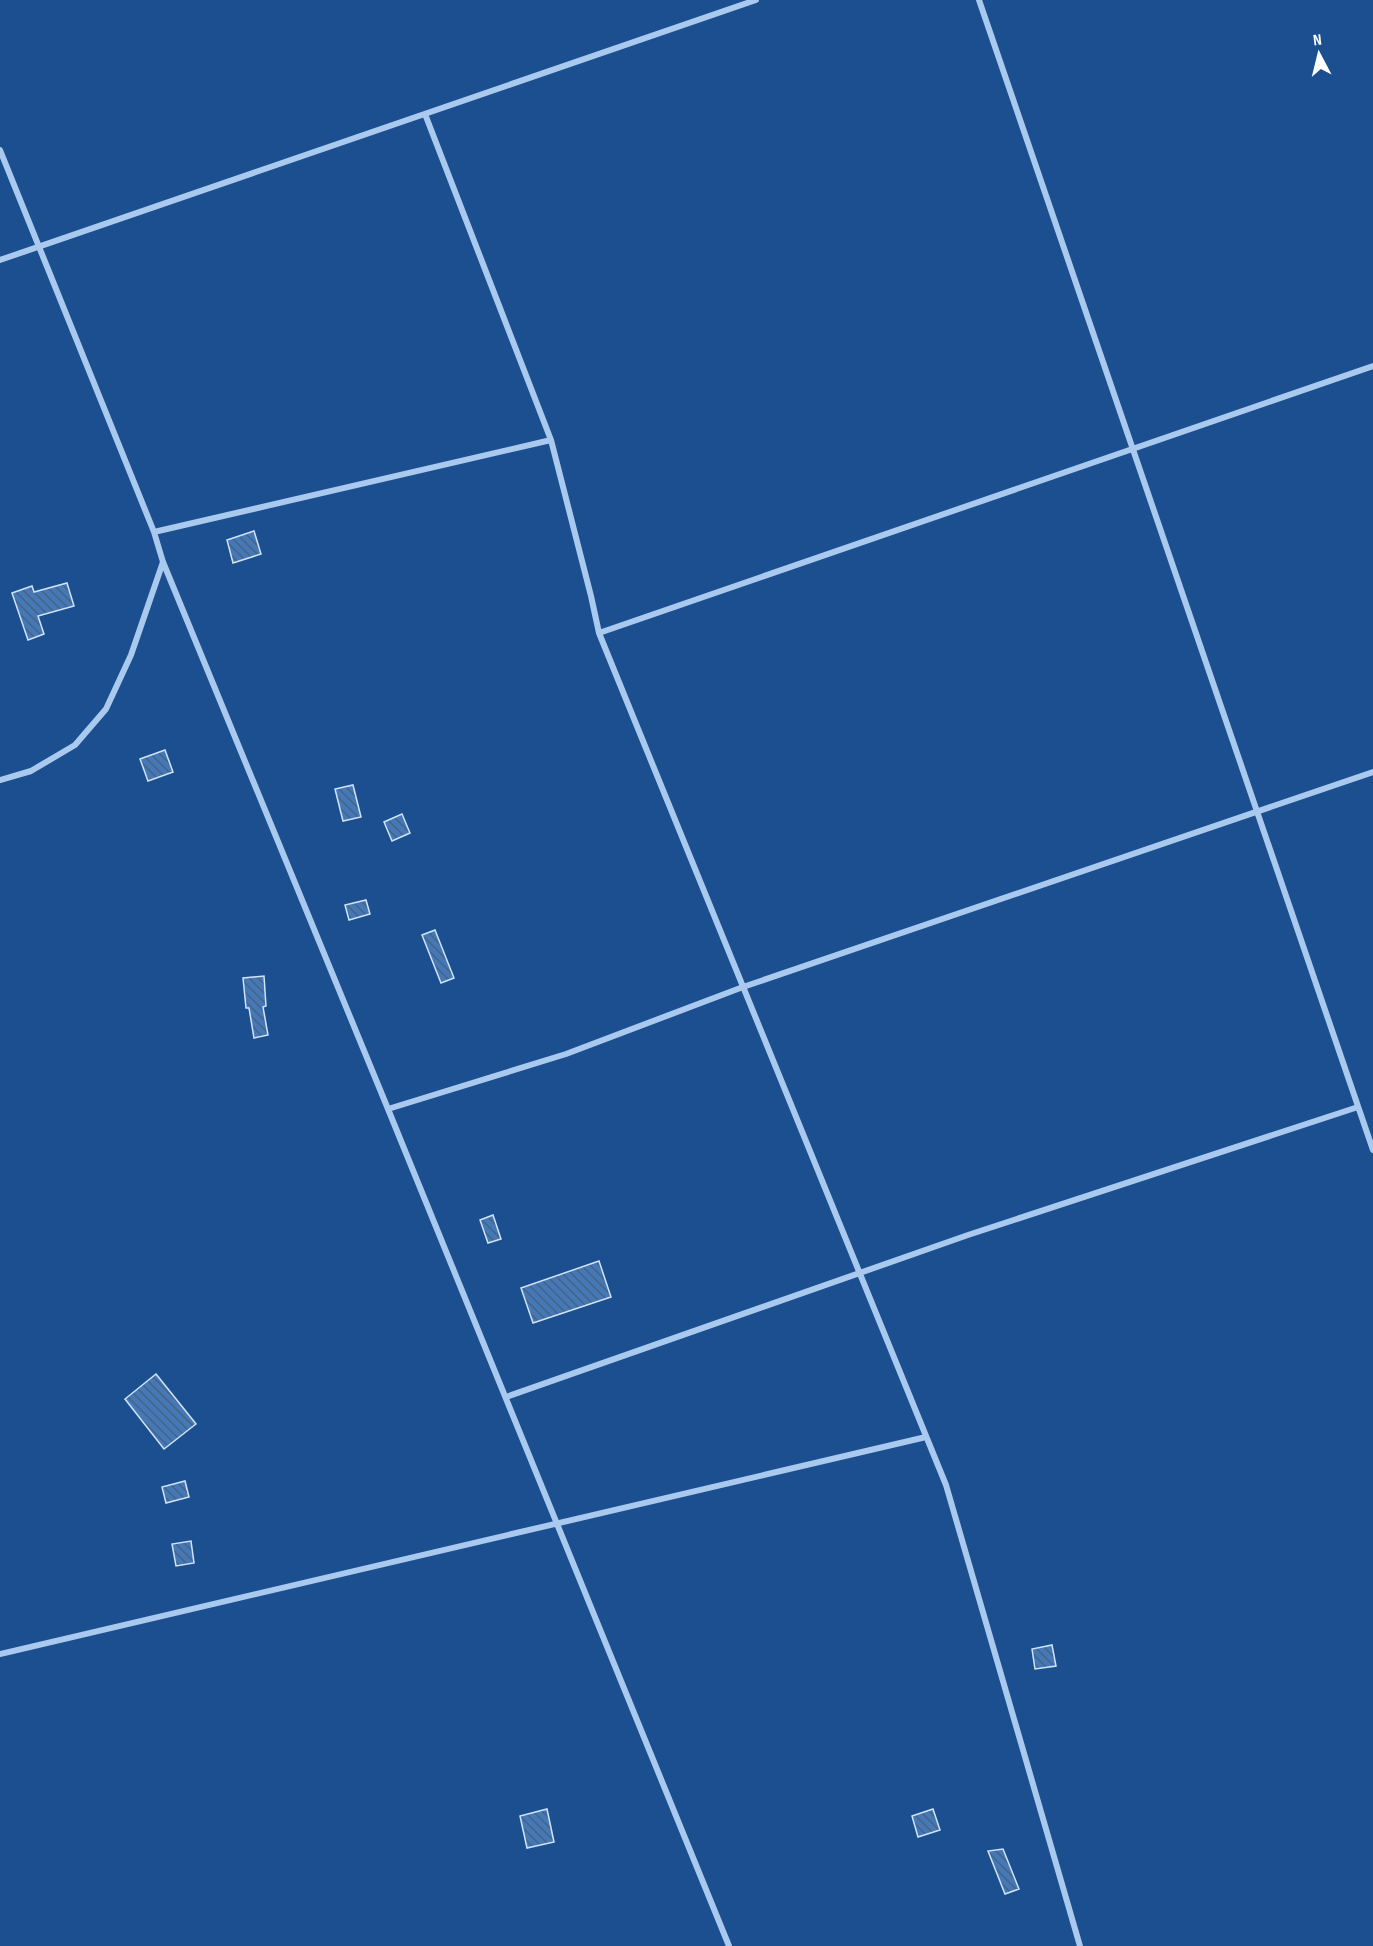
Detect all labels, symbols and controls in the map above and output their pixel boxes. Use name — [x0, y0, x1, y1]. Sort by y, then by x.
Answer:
north arrow — [1289, 24, 1349, 84]
text: N — [1312, 31, 1323, 51]

